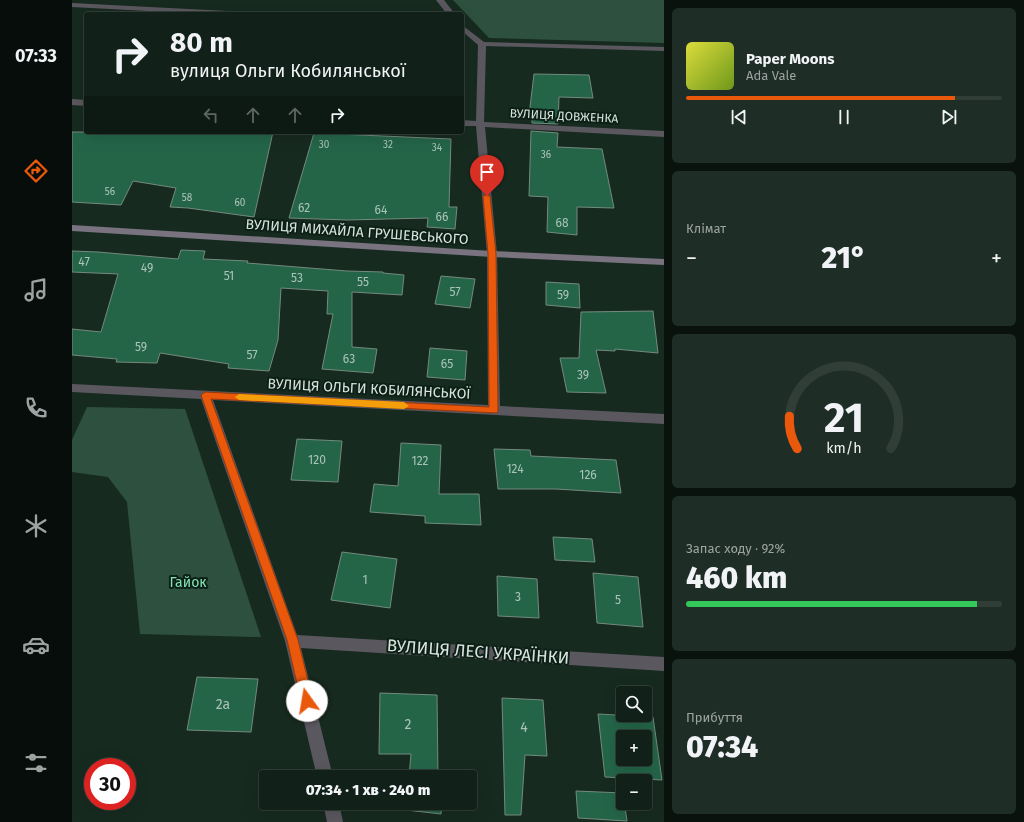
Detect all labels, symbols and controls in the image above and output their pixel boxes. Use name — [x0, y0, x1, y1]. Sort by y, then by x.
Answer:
text: 80 m — [170, 26, 233, 59]
icon: right — [104, 28, 156, 80]
text: 07:33 — [15, 45, 57, 67]
text: Paper Moons — [746, 50, 834, 68]
text: вулиця Ольги Кобилянської — [170, 60, 406, 82]
text: Ada Vale — [746, 68, 796, 83]
icon: left — [200, 104, 222, 126]
icon: ahead — [242, 104, 264, 126]
icon: ahead — [284, 104, 306, 126]
icon: right — [326, 104, 348, 126]
street label: ВУЛИЦЯ ДОВЖЕНКА — [509, 106, 619, 126]
icon: previous — [728, 106, 750, 128]
icon: pause — [833, 106, 855, 128]
icon: next — [938, 106, 960, 128]
house number: 30 — [319, 139, 330, 151]
house number: 32 — [383, 139, 393, 151]
house number: 34 — [432, 142, 443, 154]
house number: 36 — [541, 149, 551, 161]
pin — [470, 155, 504, 196]
icon: directions — [22, 157, 50, 185]
icon: arrive — [476, 161, 498, 183]
house number: 56 — [105, 186, 115, 198]
house number: 58 — [182, 192, 193, 204]
house number: 60 — [235, 197, 246, 209]
house number: 62 — [298, 201, 310, 215]
house number: 64 — [375, 203, 388, 217]
house number: 66 — [436, 210, 448, 224]
street label: ВУЛИЦЯ МИХАЙЛА ГРУШЕВСЬКОГО — [245, 216, 469, 248]
house number: 68 — [555, 216, 569, 230]
text: Клімат — [686, 221, 726, 236]
text: 21° — [822, 240, 866, 276]
text: − — [686, 245, 697, 272]
text: + — [991, 245, 1002, 272]
house number: 47 — [78, 255, 90, 269]
house number: 49 — [141, 261, 153, 275]
house number: 51 — [224, 269, 234, 283]
house number: 53 — [291, 271, 303, 285]
house number: 55 — [357, 275, 369, 289]
icon: music — [22, 276, 50, 304]
house number: 57 — [449, 285, 461, 299]
house number: 59 — [557, 288, 569, 302]
house number: 59 — [135, 340, 147, 354]
house number: 57 — [246, 348, 258, 362]
house number: 63 — [343, 352, 355, 366]
house number: 65 — [441, 357, 453, 371]
house number: 39 — [577, 368, 589, 382]
street label: ВУЛИЦЯ ОЛЬГИ КОБИЛЯНСЬКОЇ — [267, 375, 472, 403]
text: 21 — [824, 393, 864, 443]
icon: phone — [22, 394, 50, 422]
text: km/h — [826, 440, 862, 457]
house number: 120 — [308, 453, 326, 467]
house number: 122 — [411, 454, 429, 468]
house number: 124 — [506, 462, 524, 476]
house number: 126 — [579, 468, 597, 482]
icon: climate — [22, 512, 50, 540]
text: Запас ходу · 92% — [686, 541, 785, 556]
text: 460 km — [686, 560, 787, 596]
house number: 1 — [362, 573, 368, 587]
park label: Гайок — [169, 574, 207, 591]
house number: 3 — [515, 590, 521, 604]
house number: 5 — [615, 593, 621, 607]
icon: car — [22, 631, 50, 659]
street label: ВУЛИЦЯ ЛЕСІ УКРАЇНКИ — [386, 635, 570, 669]
position arrow — [286, 680, 328, 722]
map controls — [616, 686, 652, 810]
button: search — [616, 686, 652, 722]
house number: 2а — [216, 696, 230, 713]
text: Прибуття — [686, 710, 743, 725]
house number: 2 — [405, 716, 412, 733]
house number: 4 — [520, 719, 528, 736]
text: 07:34 — [686, 729, 758, 765]
button: + — [616, 730, 652, 766]
icon: filters — [22, 749, 50, 777]
speed limit sign: 30 — [84, 758, 136, 810]
button: − — [616, 774, 652, 810]
text: 07:34 · 1 хв · 240 m — [306, 781, 430, 799]

